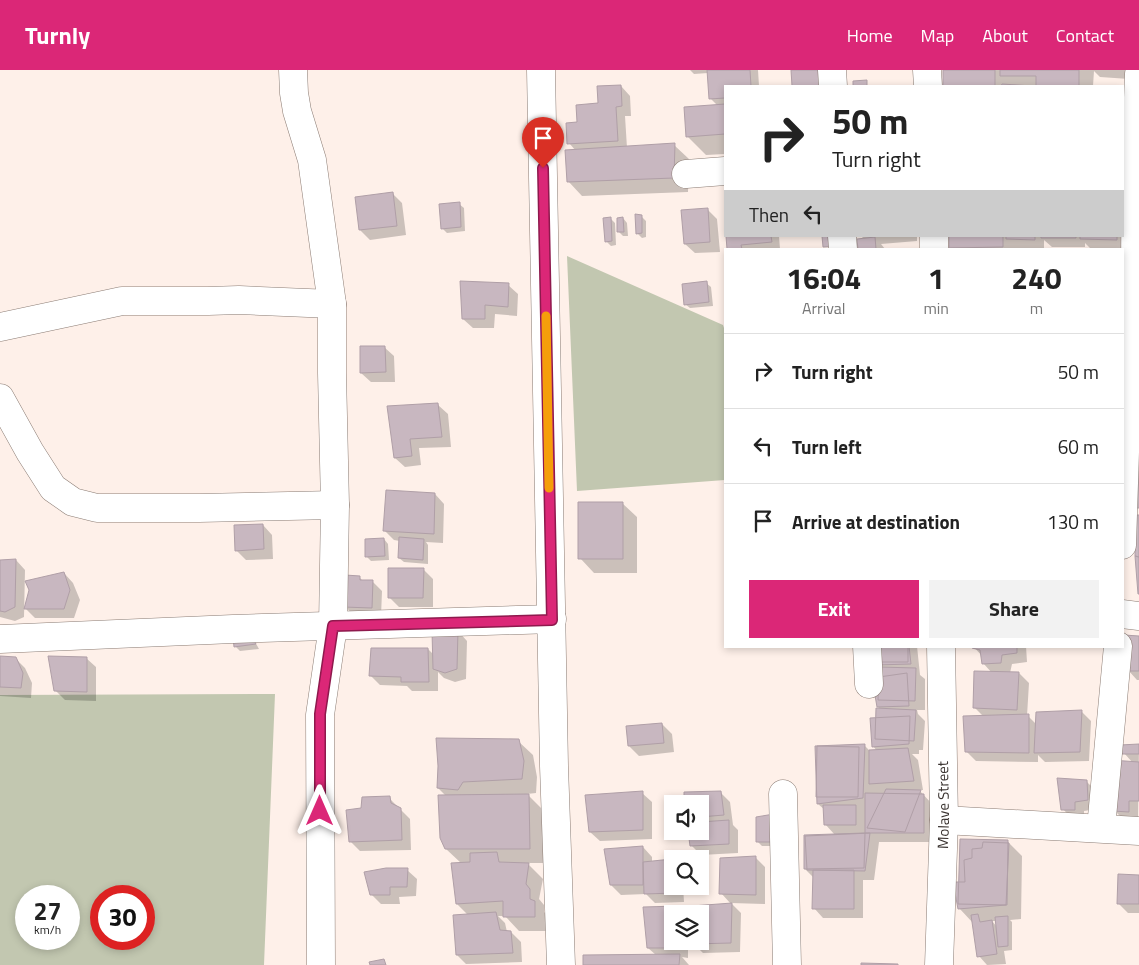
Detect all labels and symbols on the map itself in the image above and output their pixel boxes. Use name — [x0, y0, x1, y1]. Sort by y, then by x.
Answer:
pin — [522, 117, 564, 168]
street label: Molave Street — [931, 760, 955, 849]
position arrow — [293, 784, 345, 836]
speed limit sign: 30 — [90, 885, 155, 950]

